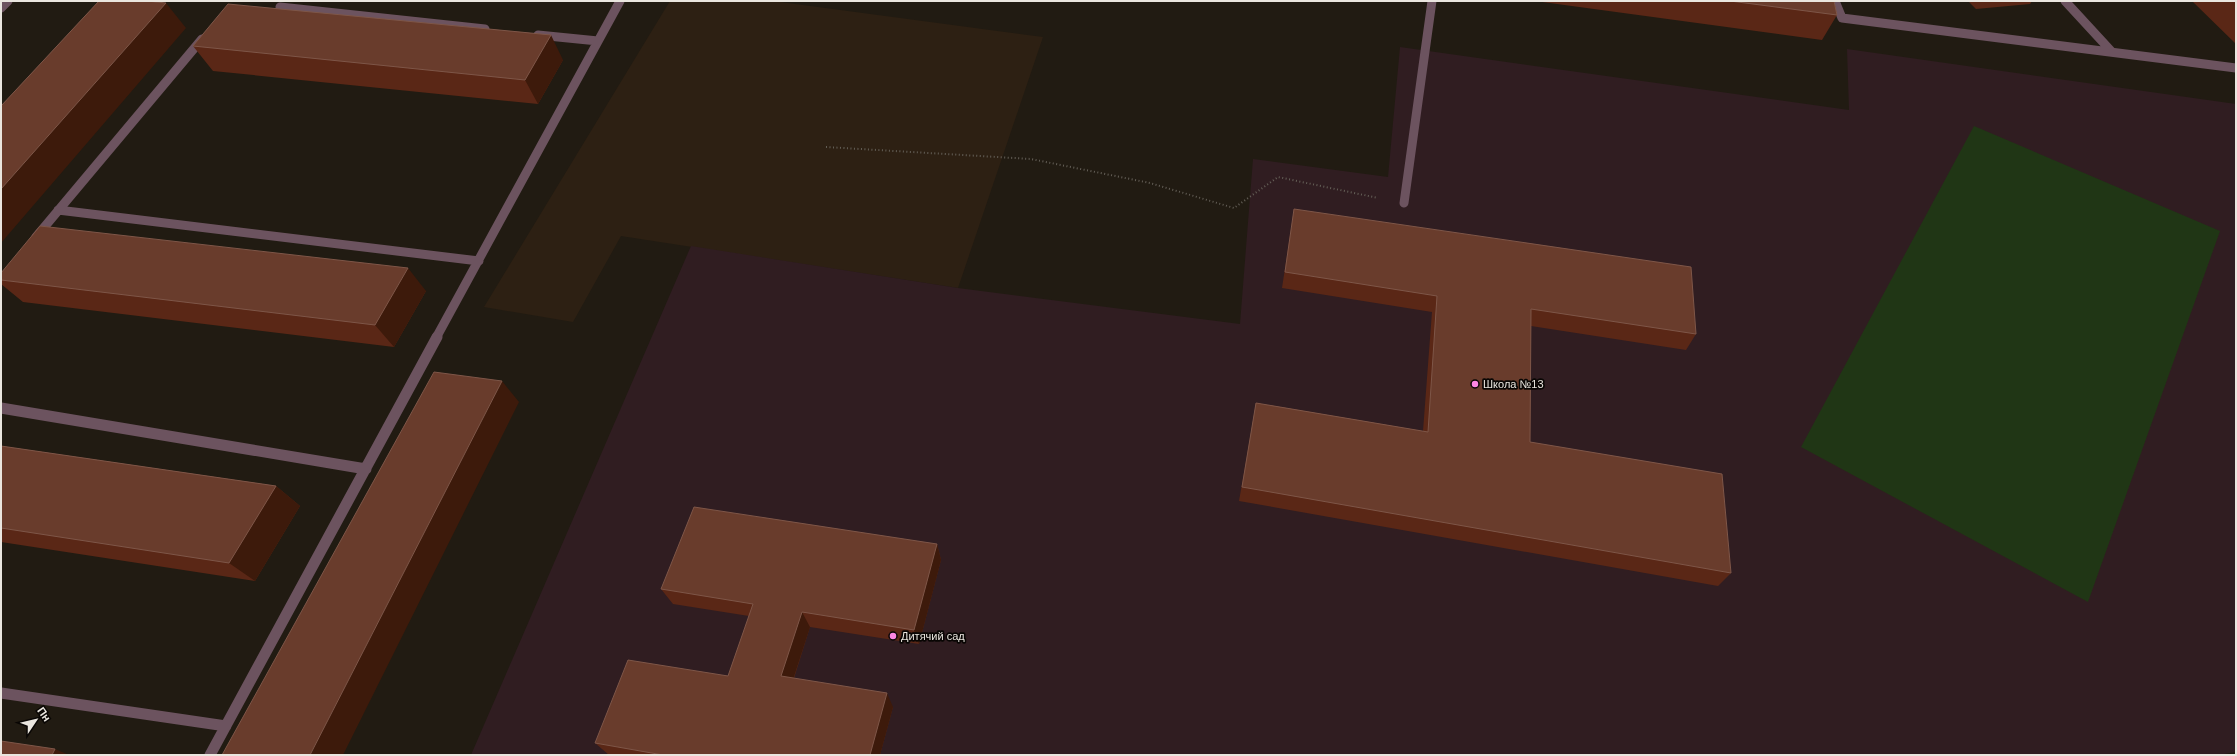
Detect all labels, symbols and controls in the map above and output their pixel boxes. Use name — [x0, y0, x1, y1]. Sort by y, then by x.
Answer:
place label: Школа №13 — [1483, 378, 1544, 390]
marker: Школа №13 — [1470, 379, 1480, 389]
place label: Дитячий сад — [901, 630, 965, 642]
marker: Дитячий сад — [888, 631, 898, 641]
north arrow — [16, 700, 56, 740]
text: Пн — [35, 705, 53, 724]

